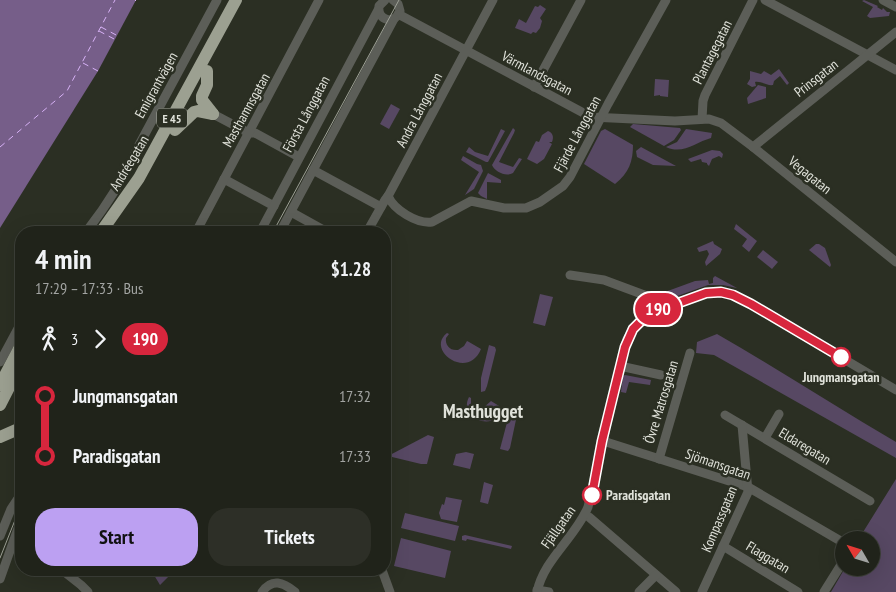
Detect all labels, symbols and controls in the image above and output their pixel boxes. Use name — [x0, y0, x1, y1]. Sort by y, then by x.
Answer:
street label: Plantagegatan — [688, 17, 736, 87]
street label: Värmlandsgatan — [498, 46, 575, 99]
street label: Emigrantvägen — [131, 49, 181, 121]
street label: Prinsgatan — [790, 55, 842, 101]
street label: Masthamnsgatan — [218, 70, 274, 150]
street label: Andra Långgatan — [392, 70, 446, 150]
street label: Första Långgatan — [278, 73, 334, 155]
street label: Fjärde Långgatan — [549, 93, 605, 175]
road number: E 45 — [157, 109, 187, 128]
street label: Andréegatan — [106, 132, 152, 194]
street label: Vegagatan — [784, 152, 835, 198]
text: 4 min — [35, 240, 92, 277]
text: $1.28 — [331, 257, 371, 281]
text: 17:29 – 17:33 · Bus — [35, 278, 143, 298]
line badge: 190 — [629, 293, 687, 325]
text: 190 — [645, 297, 671, 320]
icon: walk — [35, 325, 63, 353]
icon: forward — [86, 325, 114, 353]
text: 190 — [132, 327, 158, 350]
text: 3 — [71, 329, 78, 349]
marker: Jungmansgatan — [831, 347, 851, 367]
street label: Övre Matrosgatan — [640, 358, 682, 446]
place label: Jungmansgatan — [801, 368, 880, 386]
text: Jungmansgatan — [73, 384, 178, 408]
text: 17:32 — [339, 386, 371, 406]
district label: Masthugget — [443, 399, 524, 423]
street label: Eldaregatan — [776, 423, 834, 469]
text: Paradisgatan — [73, 444, 160, 468]
street label: Sjömansgatan — [683, 444, 753, 484]
text: 17:33 — [339, 446, 371, 466]
street label: Kompassgatan — [697, 483, 741, 555]
marker: Paradisgatan — [582, 485, 602, 505]
place label: Paradisgatan — [606, 486, 670, 504]
street label: Fjällgatan — [537, 502, 579, 552]
button: Start — [35, 508, 198, 566]
button: Tickets — [208, 508, 371, 566]
north arrow — [835, 531, 880, 576]
map controls — [835, 531, 880, 576]
street label: Flaggatan — [743, 537, 793, 577]

